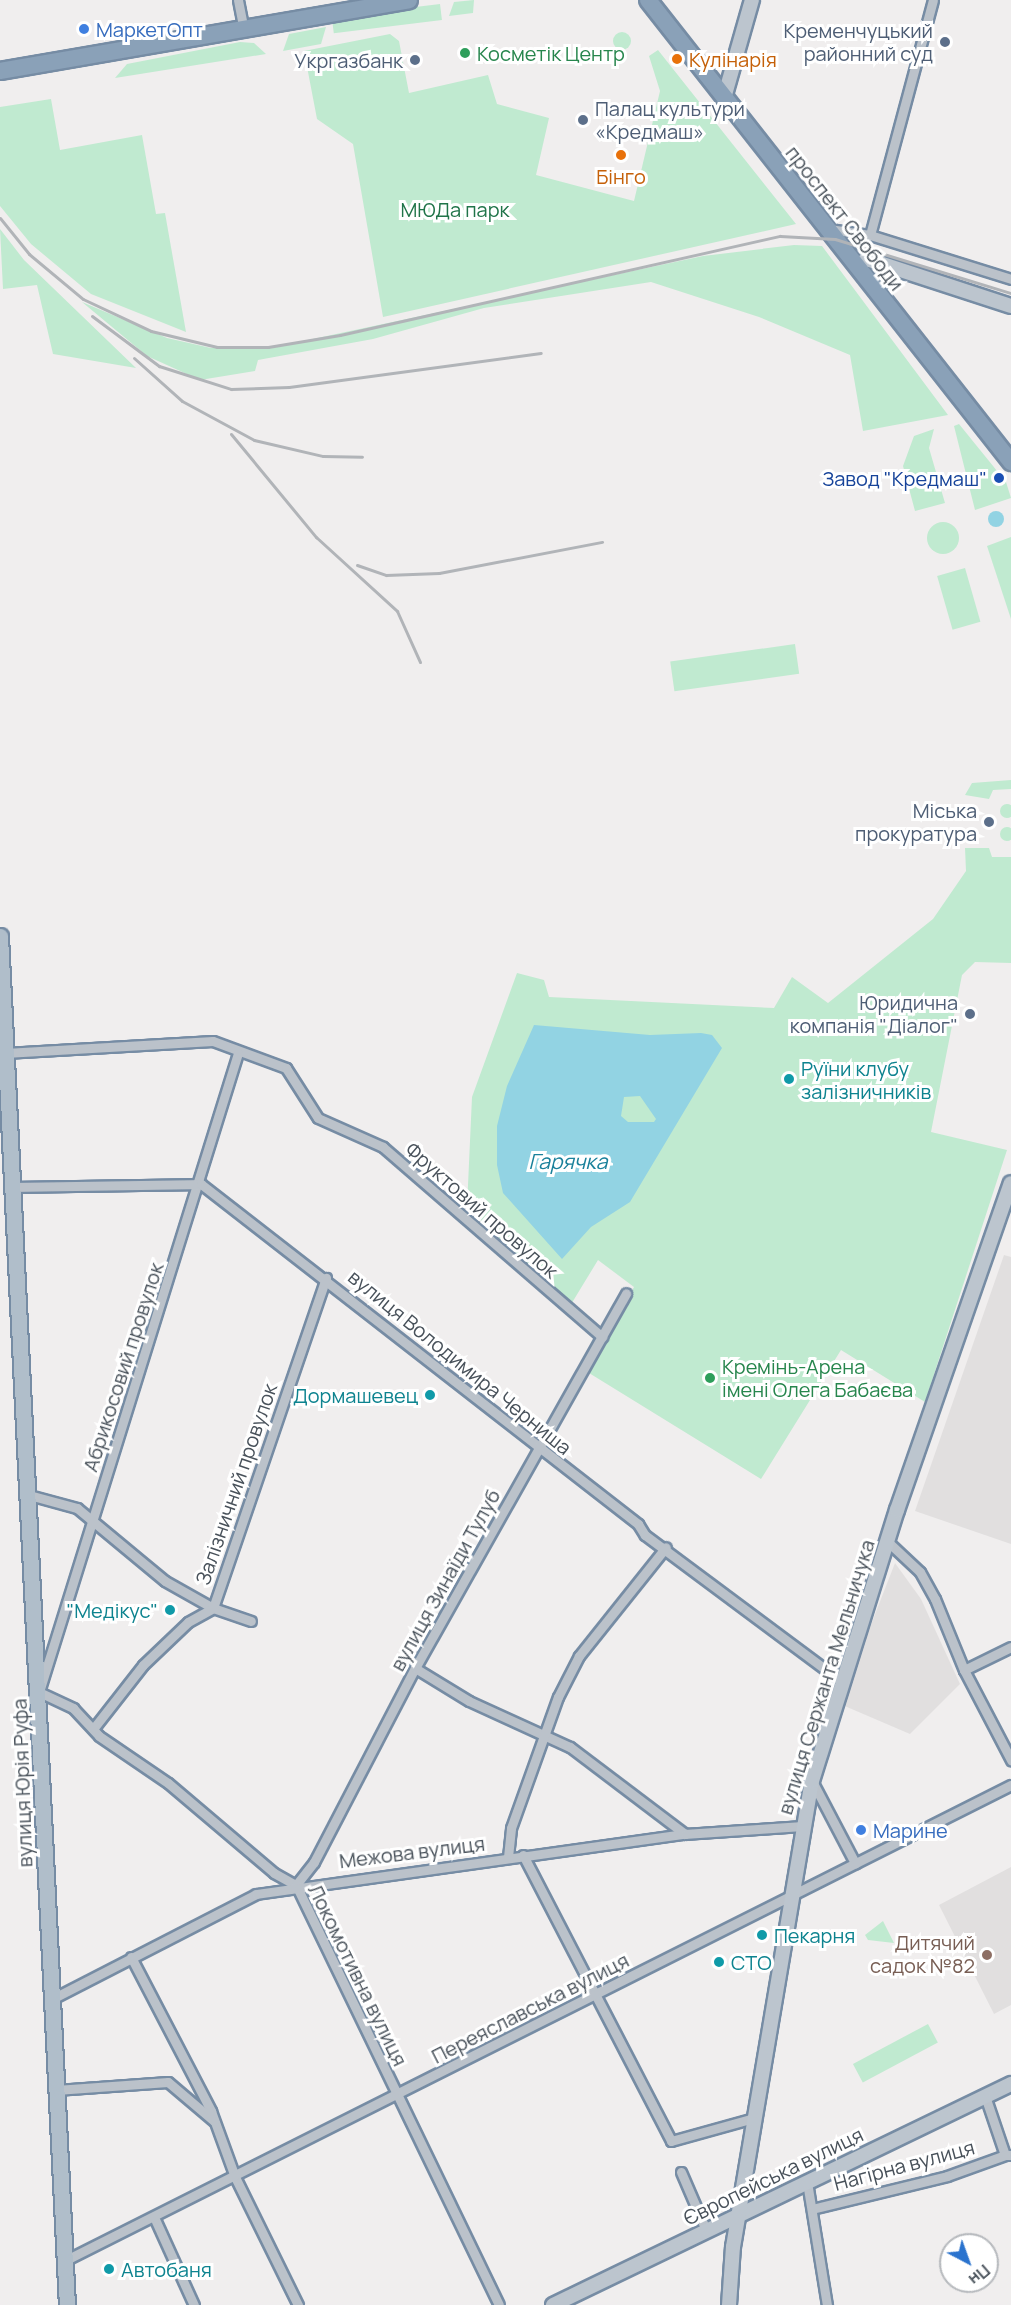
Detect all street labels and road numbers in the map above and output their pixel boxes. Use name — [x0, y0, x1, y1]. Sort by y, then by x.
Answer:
street label: проспект Свободи — [781, 141, 909, 295]
street label: Фруктовий провулок — [401, 1137, 563, 1283]
street label: Абрикосовий провулок — [78, 1259, 168, 1475]
street label: вулиця Володимира Черниша — [344, 1265, 576, 1459]
street label: Залізничний провулок — [190, 1380, 282, 1588]
street label: вулиця Зинаїди Тулуб — [385, 1485, 505, 1675]
street label: вулиця Сержанта Мельничука — [773, 1537, 879, 1817]
street label: вулиця Юрія Руфа — [7, 1698, 37, 1868]
street label: Межова вулиця — [338, 1831, 486, 1873]
street label: Локомотивна вулиця — [304, 1880, 412, 2070]
street label: Переяславська вулиця — [427, 1948, 633, 2068]
street label: Європейська вулиця — [679, 2122, 867, 2230]
street label: Нагірна вулиця — [831, 2135, 977, 2195]

